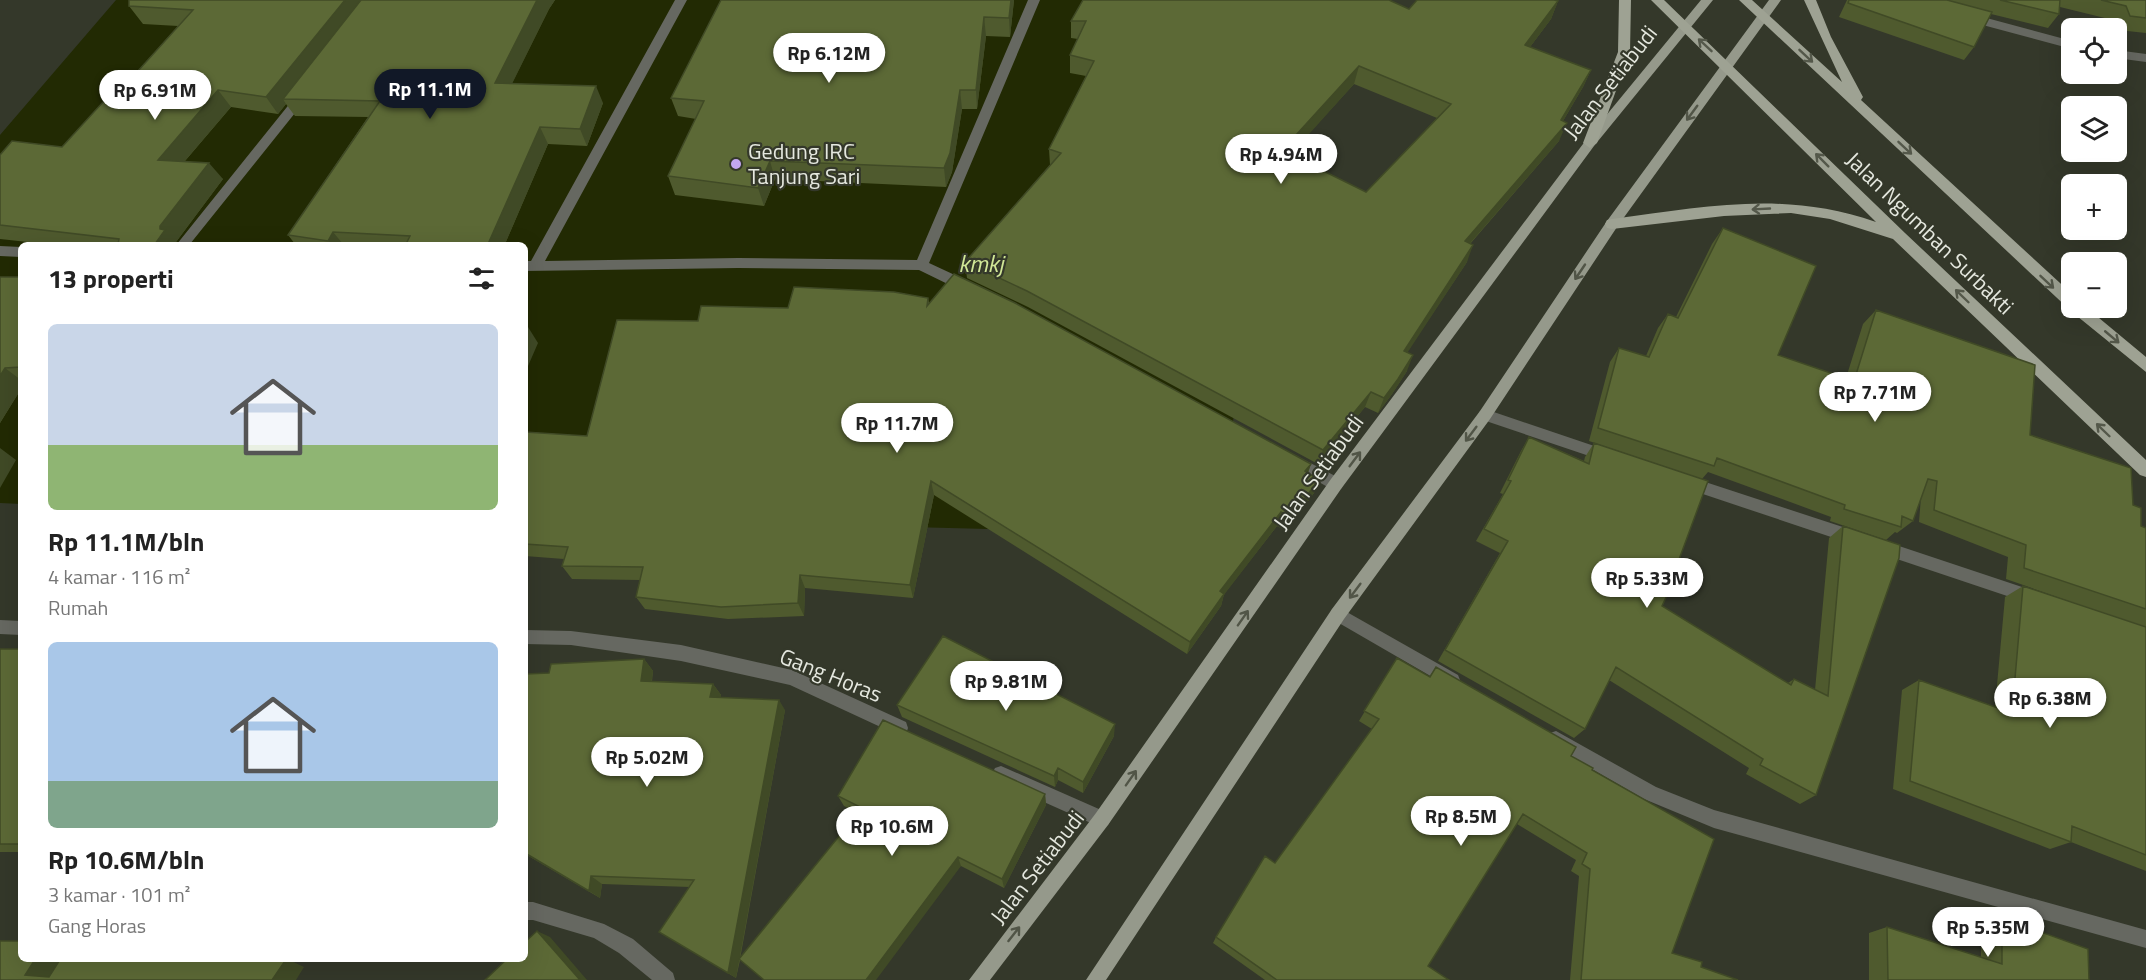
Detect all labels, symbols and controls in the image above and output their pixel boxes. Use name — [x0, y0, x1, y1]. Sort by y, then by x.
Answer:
street label: Jalan Setiabudi — [1555, 18, 1665, 146]
map controls — [2061, 18, 2127, 318]
button: locate — [2061, 18, 2127, 84]
pin: Rp 6.12M — [767, 33, 891, 84]
text: Rp 6.12M — [787, 37, 871, 68]
one-way arrow — [1697, 38, 1712, 53]
one-way arrow — [1798, 49, 1813, 63]
pin: Rp 11.1M — [368, 69, 492, 120]
pin: Rp 6.91M — [93, 70, 217, 121]
text: Rp 11.1M — [388, 73, 472, 104]
text: Rp 6.91M — [113, 74, 197, 105]
button: layers — [2061, 96, 2127, 162]
one-way arrow — [1685, 104, 1698, 120]
place label: Gedung IRC Tanjung Sari — [748, 134, 860, 193]
pin: Rp 4.94M — [1219, 134, 1343, 185]
text: Rp 4.94M — [1239, 138, 1323, 169]
one-way arrow — [1897, 141, 1912, 156]
street label: Jalan Ngumban Surbakti — [1838, 144, 2022, 322]
one-way arrow — [1815, 153, 1829, 168]
marker: Gedung IRC Tanjung Sari — [729, 157, 743, 171]
button: + — [2061, 174, 2127, 240]
one-way arrow — [1752, 204, 1772, 215]
water label: kmkj — [959, 245, 1007, 281]
button: − — [2061, 252, 2127, 318]
text: 13 properti — [48, 259, 174, 298]
icon: filters — [465, 262, 498, 295]
one-way arrow — [1574, 264, 1586, 280]
one-way arrow — [2039, 275, 2054, 289]
one-way arrow — [1955, 289, 1970, 303]
one-way arrow — [2103, 330, 2119, 343]
icon: home — [219, 363, 327, 471]
pin: Rp 7.71M — [1813, 372, 1937, 423]
text: Rp 7.71M — [1833, 376, 1917, 407]
pin: Rp 11.7M — [835, 403, 959, 454]
text: Rp 11.7M — [855, 407, 939, 438]
street label: Jalan Setiabudi — [1264, 407, 1372, 537]
one-way arrow — [2096, 423, 2111, 438]
one-way arrow — [1465, 426, 1477, 442]
one-way arrow — [1349, 451, 1361, 467]
text: Rp 11.1M/bln — [48, 522, 204, 561]
pin: Rp 5.33M — [1585, 558, 1709, 609]
text: 4 kamar · 116 m² — [48, 561, 190, 592]
text: Rp 5.33M — [1605, 562, 1689, 593]
one-way arrow — [1349, 582, 1361, 598]
text: Rumah — [48, 592, 108, 623]
one-way arrow — [1237, 610, 1249, 627]
street label: Gang Horas — [775, 639, 887, 711]
pin: Rp 9.81M — [944, 661, 1068, 712]
text: Rp 9.81M — [964, 665, 1048, 696]
pin: Rp 6.38M — [1988, 678, 2112, 729]
icon: home — [219, 681, 327, 789]
text: Rp 6.38M — [2008, 682, 2092, 713]
pin: Rp 5.02M — [585, 737, 709, 788]
text: Rp 5.02M — [605, 741, 689, 772]
one-way arrow — [1125, 770, 1137, 787]
pin: Rp 8.5M — [1406, 796, 1516, 847]
text: Rp 8.5M — [1425, 800, 1497, 831]
street label: Jalan Setiabudi — [982, 803, 1092, 931]
pin: Rp 10.6M — [830, 806, 954, 857]
text: Rp 10.6M — [850, 810, 934, 841]
text: Rp 10.6M/bln — [48, 840, 204, 879]
text: 3 kamar · 101 m² — [48, 879, 190, 910]
pin: Rp 5.35M — [1926, 907, 2050, 958]
text: Gang Horas — [48, 910, 146, 941]
text: Rp 5.35M — [1946, 911, 2030, 942]
one-way arrow — [1007, 926, 1020, 942]

